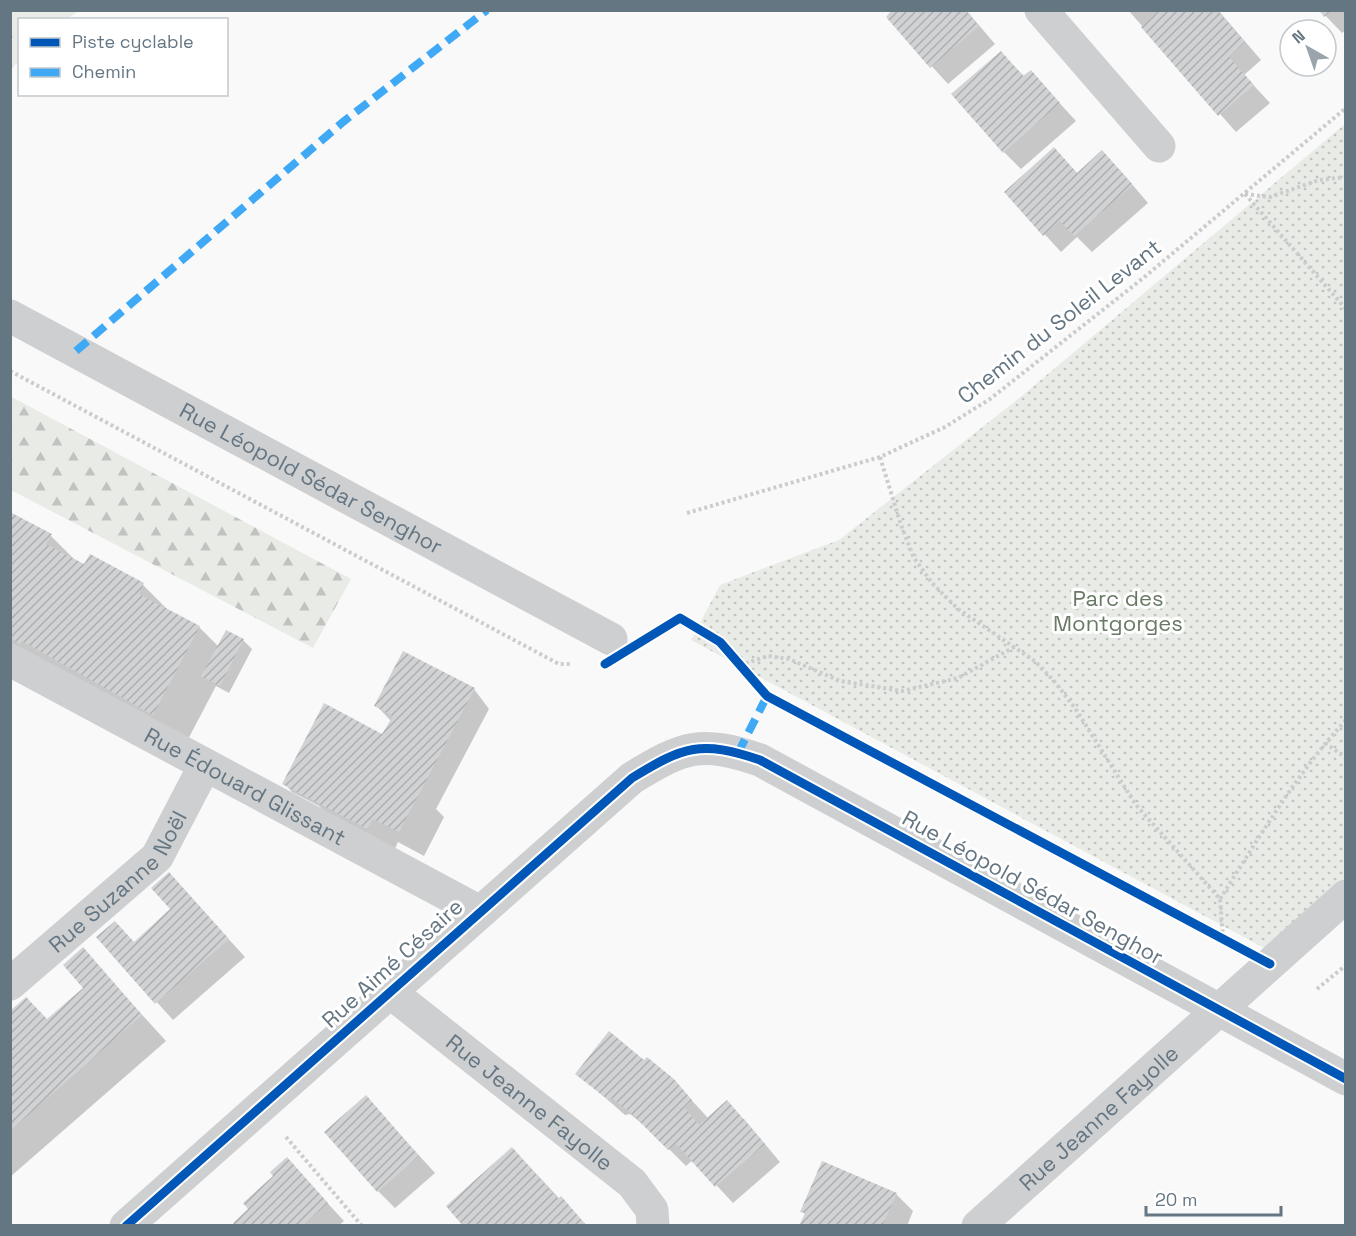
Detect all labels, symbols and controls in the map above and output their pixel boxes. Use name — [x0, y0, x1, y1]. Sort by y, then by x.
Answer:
legend — [18, 18, 228, 96]
north arrow — [1278, 18, 1338, 78]
text: N — [1288, 25, 1310, 48]
text: Piste cyclable — [72, 30, 194, 53]
text: Chemin — [72, 60, 136, 83]
street label: Chemin du Soleil Levant — [951, 233, 1167, 409]
street label: Rue Léopold Sédar Senghor — [175, 396, 448, 560]
park label: Parc des Montgorges — [1053, 584, 1183, 637]
street label: Rue Édouard Glissant — [140, 721, 351, 852]
street label: Rue Léopold Sédar Senghor — [898, 803, 1168, 971]
street label: Rue Suzanne Noël — [43, 806, 193, 958]
street label: Rue Aimé Césaire — [316, 892, 468, 1034]
street label: Rue Jeanne Fayolle — [441, 1028, 619, 1177]
street label: Rue Jeanne Fayolle — [1013, 1039, 1184, 1197]
scale bar — [1146, 1179, 1281, 1217]
text: 20 m — [1155, 1188, 1198, 1211]

